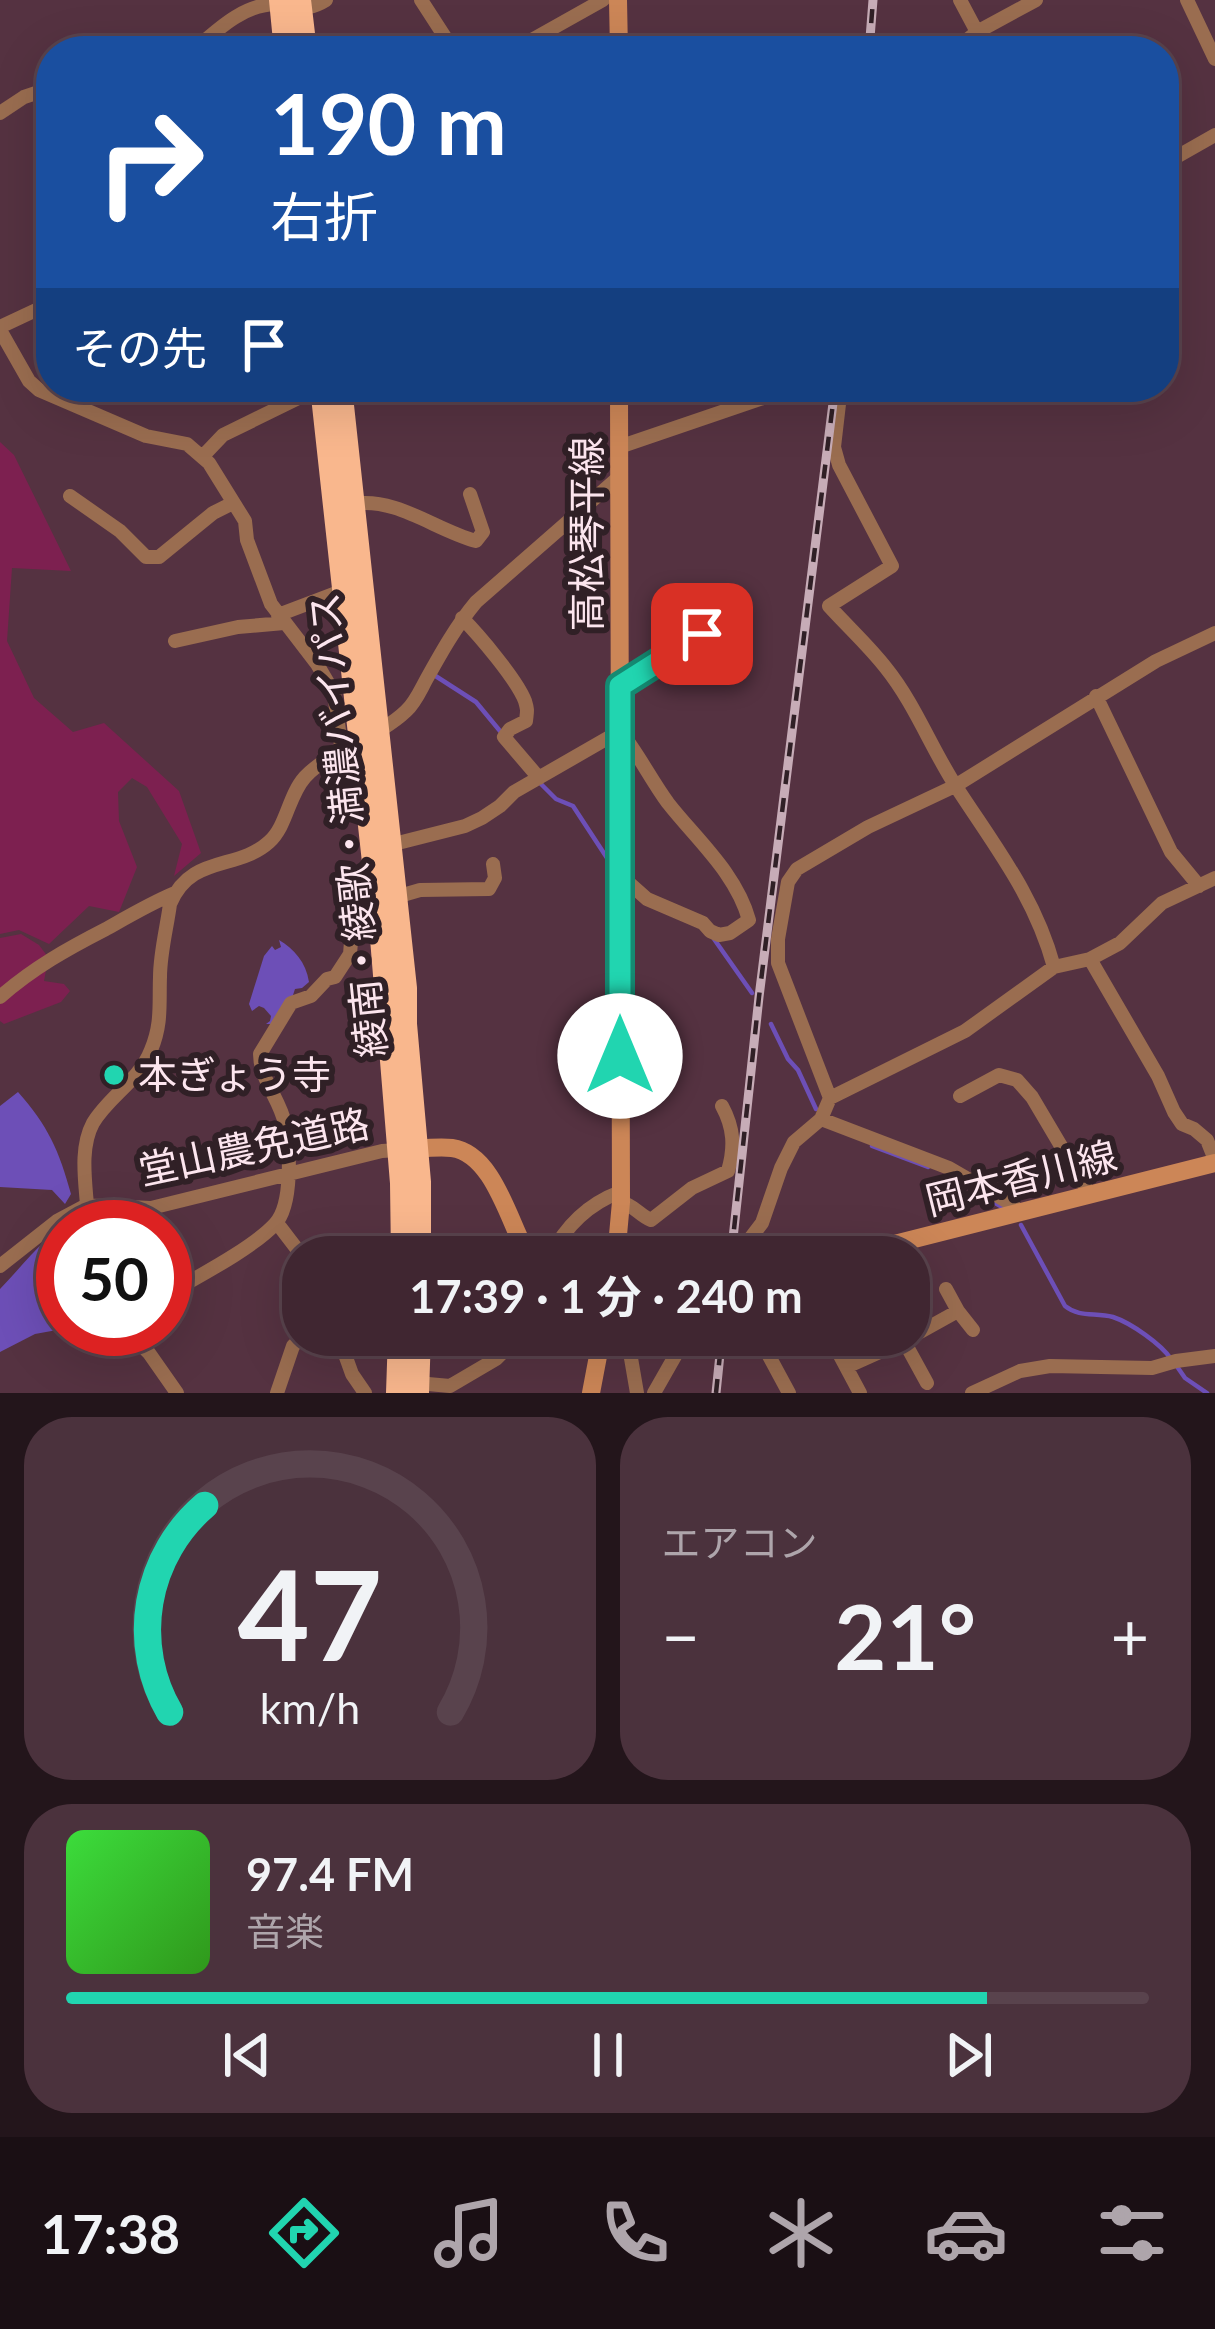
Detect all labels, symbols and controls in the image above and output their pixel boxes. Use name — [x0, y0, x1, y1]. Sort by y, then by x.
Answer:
text: 190 m — [270, 72, 507, 173]
icon: right — [72, 84, 228, 240]
text: 右折 — [270, 184, 378, 249]
icon: arrive — [231, 312, 297, 378]
text: その先 — [72, 321, 207, 375]
street label: 高松琴平線 — [563, 436, 609, 632]
pin — [651, 583, 753, 685]
street label: 綾南・綾歌・満濃バイパス — [300, 590, 394, 1060]
icon: arrive — [669, 601, 735, 667]
position arrow — [557, 993, 683, 1119]
place label: 本ぎょう寺 — [138, 1051, 331, 1097]
marker: 本ぎょう寺 — [101, 1062, 127, 1088]
street label: 堂山農免道路 — [135, 1099, 373, 1193]
street label: 岡本香川線 — [921, 1131, 1121, 1223]
speed limit sign: 50 — [36, 1200, 192, 1356]
text: 17:39 · 1 分 · 240 m — [409, 1269, 803, 1323]
text: エアコン — [662, 1519, 818, 1565]
text: 47 — [237, 1538, 382, 1688]
text: 21° — [834, 1581, 976, 1689]
text: − — [662, 1596, 700, 1675]
text: + — [1111, 1596, 1149, 1675]
text: km/h — [260, 1681, 360, 1732]
text: 97.4 FM — [246, 1847, 414, 1901]
text: 音楽 — [246, 1908, 324, 1954]
icon: previous — [214, 2022, 280, 2088]
icon: pause — [575, 2022, 641, 2088]
icon: next — [936, 2022, 1002, 2088]
icon: directions — [262, 2191, 346, 2275]
icon: music — [427, 2191, 511, 2275]
icon: phone — [593, 2191, 677, 2275]
icon: climate — [759, 2191, 843, 2275]
icon: car — [924, 2191, 1008, 2275]
icon: filters — [1090, 2191, 1174, 2275]
text: 17:38 — [41, 2201, 180, 2266]

